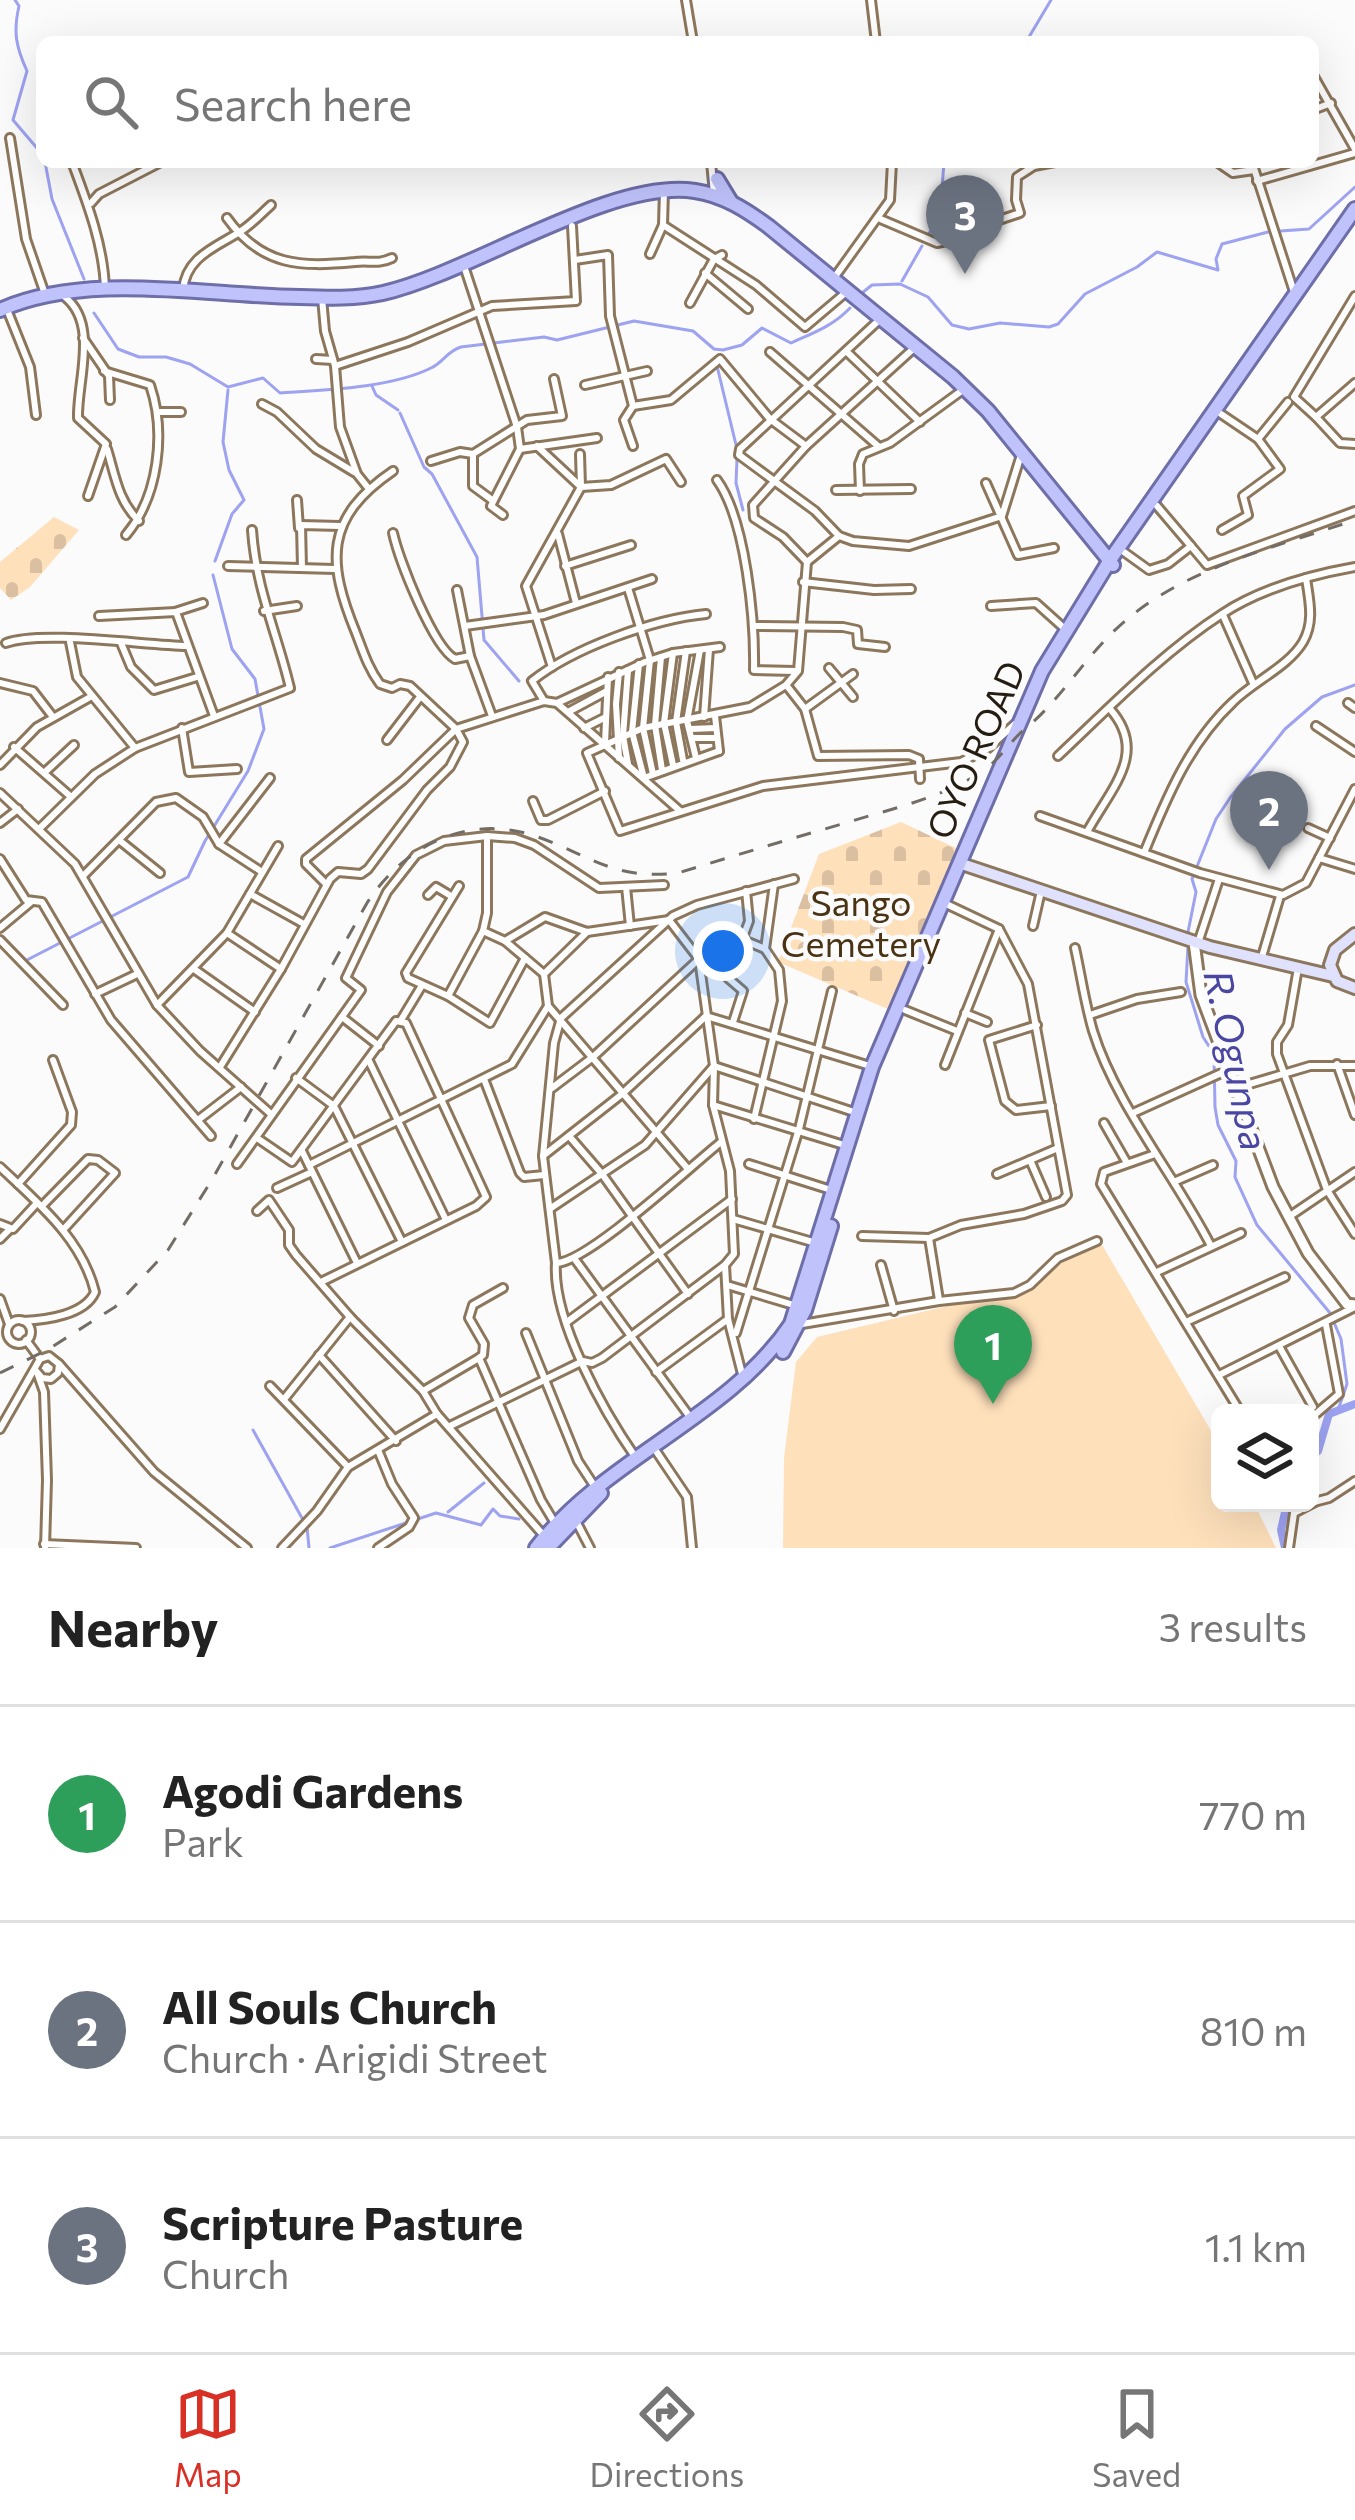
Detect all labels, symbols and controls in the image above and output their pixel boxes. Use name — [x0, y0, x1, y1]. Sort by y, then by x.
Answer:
search box — [36, 36, 1319, 168]
icon: search — [78, 69, 144, 135]
text: Search here — [174, 75, 412, 130]
pin: 3 — [926, 175, 1004, 274]
street label: OYO ROAD — [915, 654, 1033, 845]
pin: 2 — [1230, 771, 1308, 870]
park label: Sango Cemetery — [781, 879, 941, 964]
your location — [693, 921, 753, 981]
water label: R. Ogunpa — [1195, 965, 1280, 1154]
pin: 1 — [954, 1305, 1032, 1404]
map controls — [1211, 1404, 1319, 1512]
button: layers — [1211, 1404, 1319, 1512]
text: Nearby — [48, 1595, 218, 1658]
text: 3 results — [1159, 1602, 1307, 1650]
text: Agodi Gardens — [162, 1762, 463, 1817]
text: 1 — [78, 1790, 96, 1838]
text: 770 m — [1199, 1790, 1307, 1838]
text: Park — [162, 1817, 244, 1865]
text: All Souls Church — [162, 1978, 497, 2033]
text: 2 — [76, 2006, 98, 2054]
text: 810 m — [1200, 2006, 1307, 2054]
text: Church · Arigidi Street — [162, 2033, 547, 2081]
text: Scripture Pasture — [162, 2194, 523, 2249]
text: 3 — [76, 2222, 98, 2270]
text: 1.1 km — [1205, 2222, 1307, 2270]
text: Church — [162, 2249, 289, 2297]
tab: Map — [174, 2381, 242, 2494]
tab: Directions — [590, 2381, 744, 2494]
tab: Saved — [1092, 2381, 1181, 2494]

